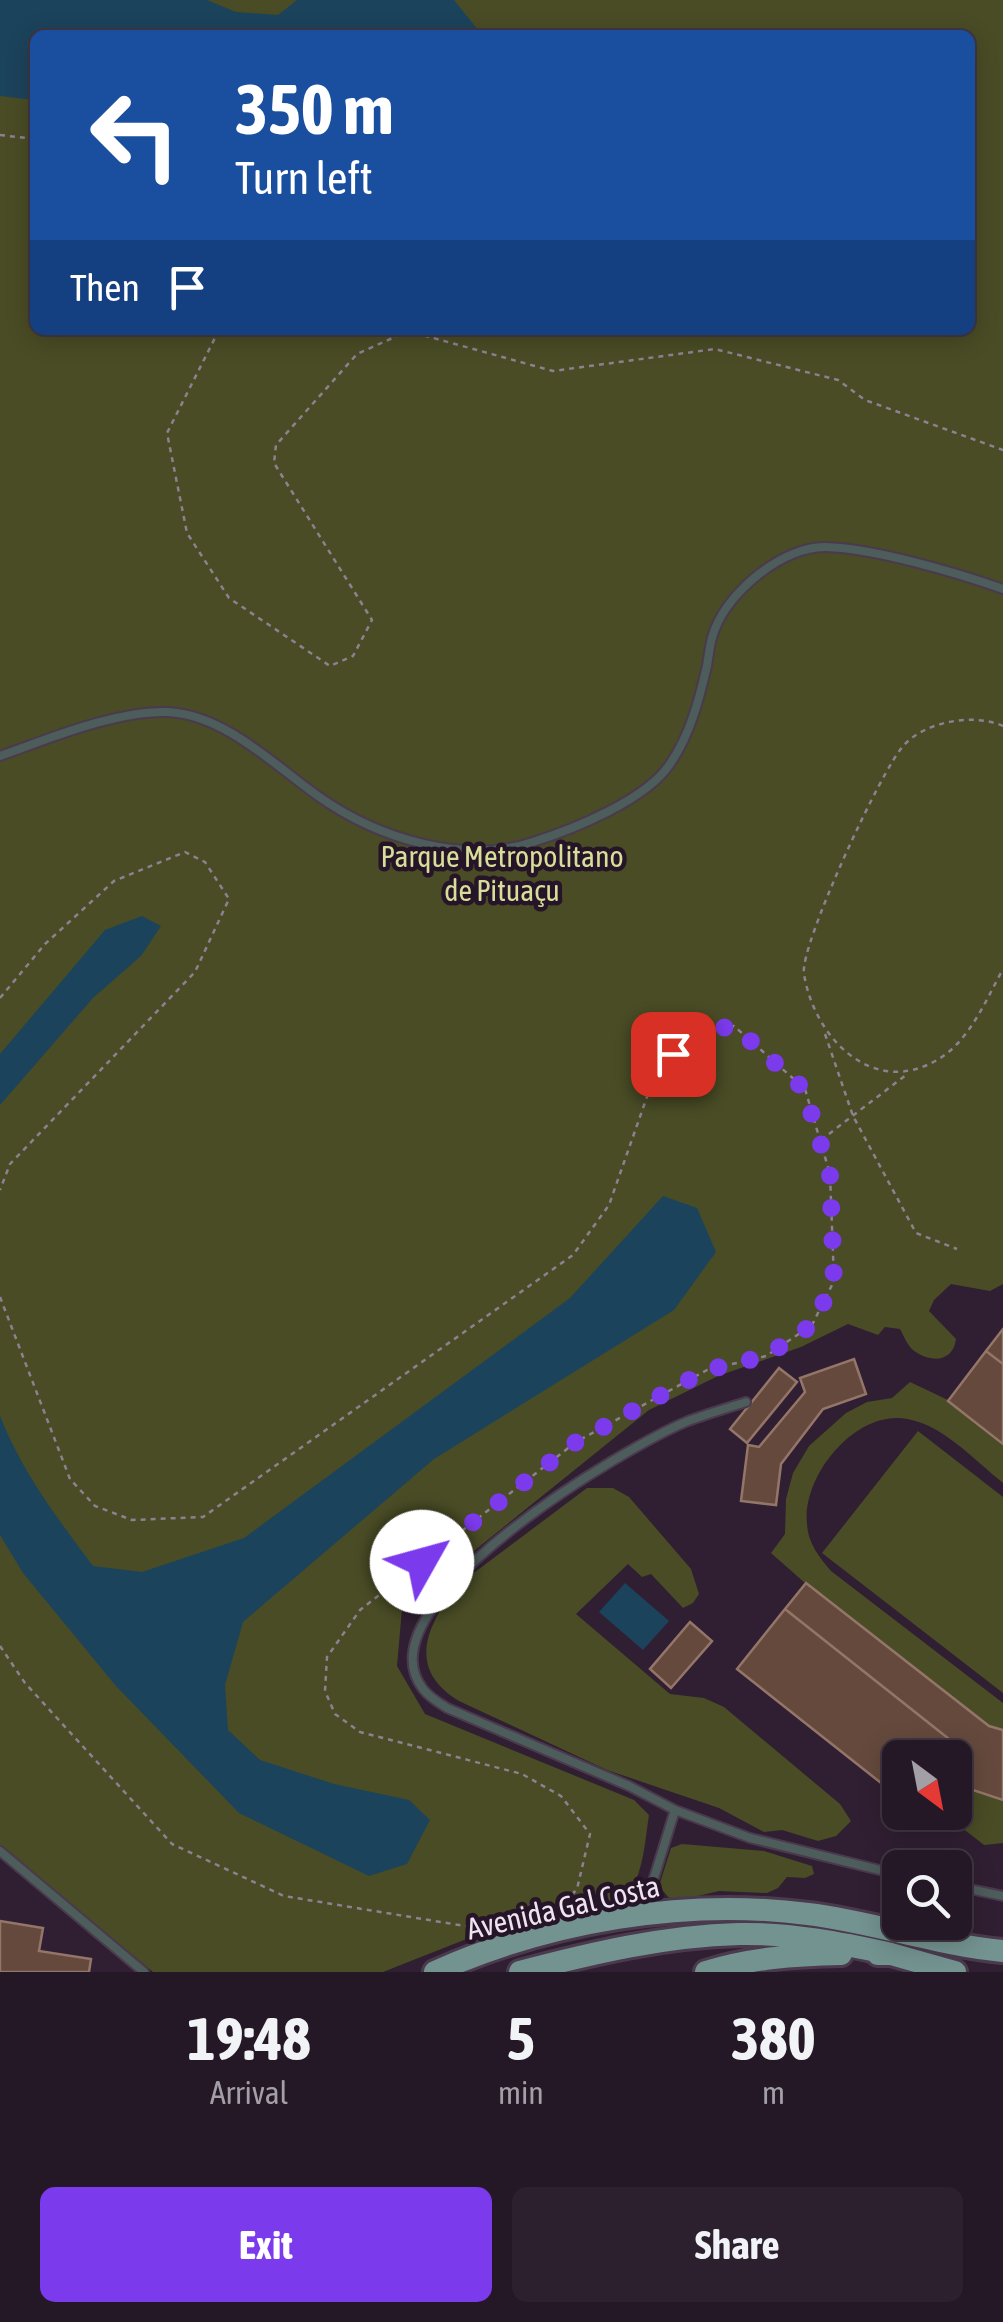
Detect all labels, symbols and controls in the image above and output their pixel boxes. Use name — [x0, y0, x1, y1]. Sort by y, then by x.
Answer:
text: 350 m — [235, 69, 394, 149]
icon: left — [70, 70, 200, 200]
text: Turn left — [235, 152, 373, 204]
icon: arrive — [160, 260, 215, 315]
text: Then — [70, 266, 140, 309]
park label: Parque Metropolitano de Pituaçu — [380, 839, 624, 907]
pin — [631, 1012, 716, 1097]
icon: arrive — [646, 1027, 701, 1082]
position arrow — [370, 1510, 474, 1614]
north arrow — [882, 1740, 972, 1830]
map controls — [882, 1740, 972, 1940]
button: search — [882, 1850, 972, 1940]
street label: Avenida Gal Costa — [463, 1868, 663, 1946]
text: 19:48 — [187, 2004, 311, 2073]
text: 5 — [507, 2004, 535, 2073]
text: 380 — [731, 2004, 816, 2073]
text: Arrival — [210, 2074, 288, 2111]
text: min — [498, 2074, 544, 2111]
text: m — [762, 2074, 785, 2111]
button: Exit — [40, 2187, 492, 2302]
button: Share — [512, 2187, 963, 2302]

